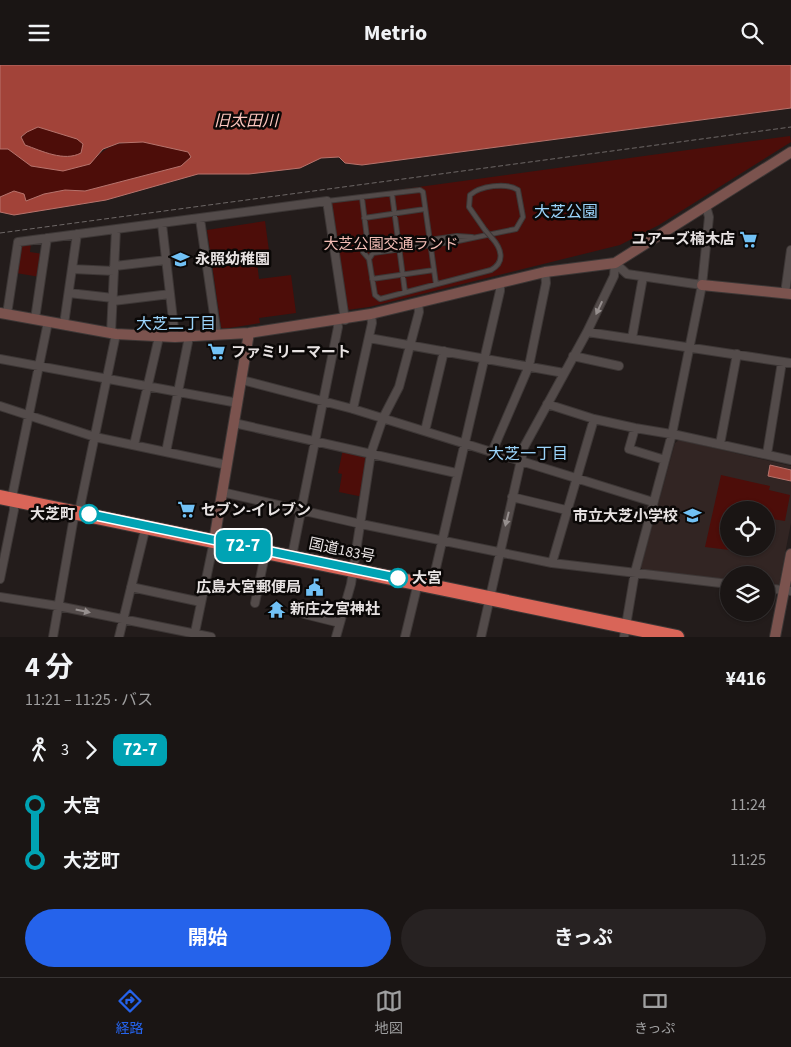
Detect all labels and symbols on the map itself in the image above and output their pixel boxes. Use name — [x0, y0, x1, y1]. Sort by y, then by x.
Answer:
water label: 旧太田川 — [214, 110, 280, 132]
district label: 大芝公園 — [534, 201, 598, 223]
place label: ユアーズ楠木店 — [632, 229, 735, 250]
supermarket icon: ユアーズ楠木店 — [739, 229, 759, 249]
park label: 大芝公園交通ランド — [323, 234, 459, 255]
school or university icon: 永照幼稚園 — [171, 249, 191, 269]
place label: 永照幼稚園 — [195, 249, 270, 270]
one-way arrow — [594, 301, 602, 315]
district label: 大芝二丁目 — [136, 313, 216, 335]
supermarket icon: ファミリーマート — [207, 342, 227, 362]
place label: ファミリーマート — [231, 342, 351, 363]
district label: 大芝一丁目 — [488, 443, 568, 465]
supermarket icon: セブン-イレブン — [177, 500, 197, 520]
place label: セブン-イレブン — [201, 500, 311, 521]
place label: 大芝町 — [30, 504, 75, 525]
marker: 大芝町 — [79, 504, 99, 524]
place label: 市立大芝小学校 — [573, 506, 678, 527]
school or university icon: 市立大芝小学校 — [682, 506, 702, 526]
one-way arrow — [502, 512, 510, 527]
line badge: 72-7 — [208, 530, 278, 562]
street label: 国道183号 — [307, 533, 377, 568]
marker: 大宮 — [388, 568, 408, 588]
place label: 大宮 — [412, 568, 442, 589]
place label: 広島大宮郵便局 — [196, 577, 301, 598]
public building icon: 広島大宮郵便局 — [305, 577, 325, 597]
temple icon: 新庄之宮神社 — [266, 599, 286, 619]
place label: 新庄之宮神社 — [290, 599, 380, 620]
one-way arrow — [75, 607, 90, 615]

